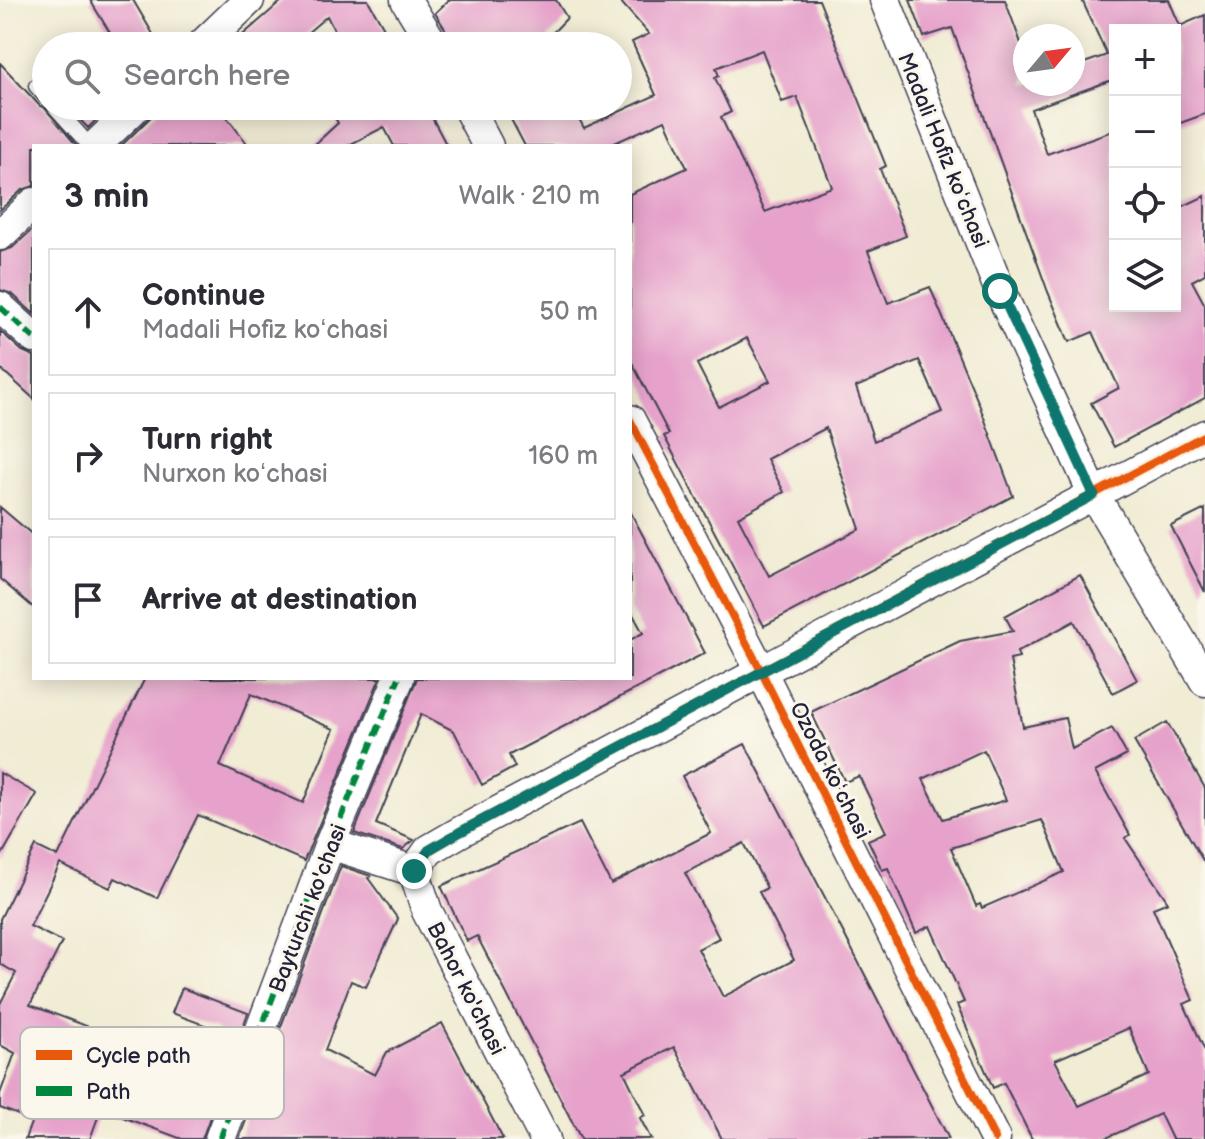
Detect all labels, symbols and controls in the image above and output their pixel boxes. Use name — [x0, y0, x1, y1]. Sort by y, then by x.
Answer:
north arrow — [1013, 24, 1085, 96]
map controls — [1109, 24, 1181, 312]
button: + — [1109, 24, 1181, 96]
search box — [32, 32, 632, 120]
street label: Madali Hofiz koʻchasi — [891, 49, 994, 252]
icon: search — [60, 54, 104, 98]
text: Search here — [124, 58, 290, 94]
button: − — [1109, 96, 1181, 168]
button: locate — [1109, 168, 1181, 240]
text: 3 min — [64, 176, 149, 217]
text: Walk · 210 m — [459, 181, 600, 212]
button: layers — [1109, 240, 1181, 312]
route start — [982, 273, 1018, 309]
text: Continue — [142, 278, 265, 314]
icon: ahead — [66, 290, 110, 334]
text: 50 m — [539, 297, 598, 328]
text: Madali Hofiz koʻchasi — [142, 315, 388, 346]
text: Turn right — [142, 422, 273, 458]
icon: right — [66, 434, 110, 478]
text: 160 m — [528, 441, 598, 472]
text: Nurxon koʻchasi — [142, 459, 328, 490]
icon: arrive — [66, 578, 110, 622]
text: Arrive at destination — [142, 582, 418, 618]
street label: Ozoda koʻchasi — [784, 698, 876, 844]
street label: Bayturchi ko'chasi — [264, 820, 353, 997]
route end — [396, 853, 432, 889]
street label: Bahor ko'chasi — [421, 918, 511, 1060]
legend — [20, 1027, 284, 1119]
text: Cycle path — [86, 1043, 191, 1070]
text: Path — [86, 1079, 130, 1106]

